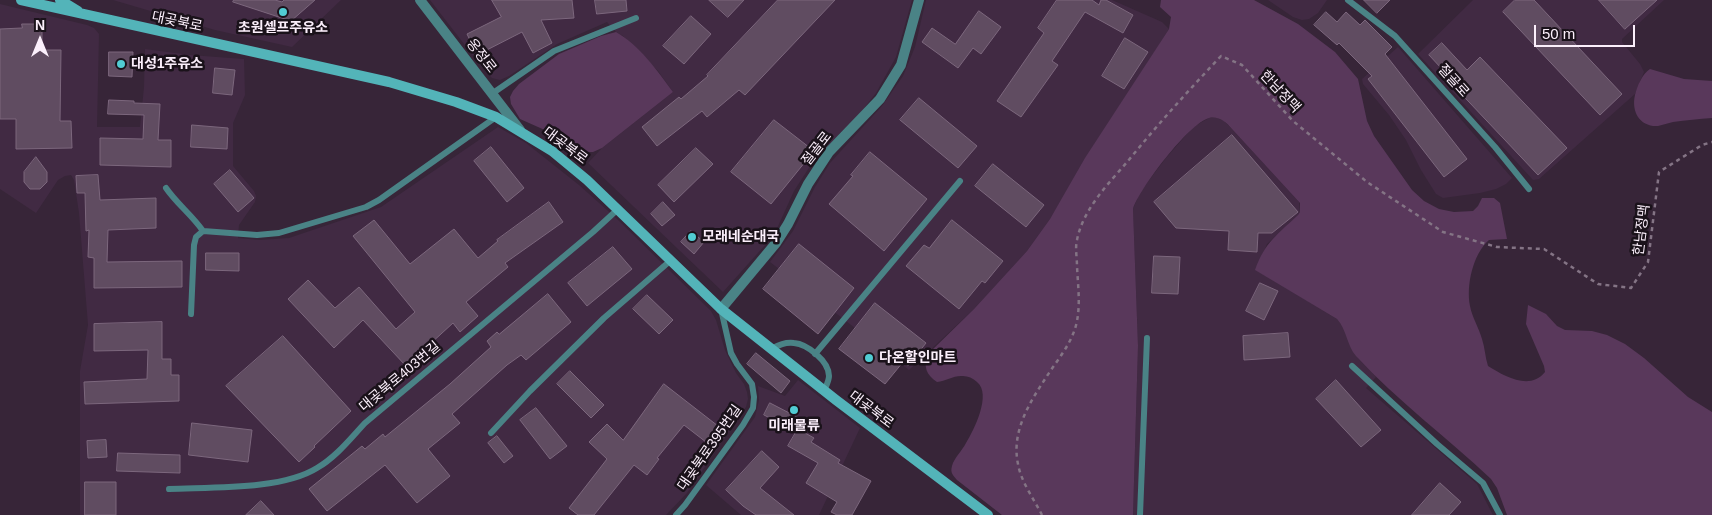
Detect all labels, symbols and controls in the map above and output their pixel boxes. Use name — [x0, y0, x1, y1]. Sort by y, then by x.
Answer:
marker: 초원셀프주유소 — [277, 6, 289, 18]
street label: 대곶북로 — [150, 8, 204, 36]
north arrow — [15, 15, 65, 65]
scale bar — [1537, 15, 1638, 47]
text: N — [35, 17, 45, 33]
place label: 초원셀프주유소 — [238, 20, 328, 36]
text: 50 m — [1542, 25, 1575, 42]
street label: 옹정로 — [462, 36, 500, 76]
place label: 대성1주유소 — [131, 56, 203, 72]
marker: 대성1주유소 — [115, 58, 127, 70]
street label: 절골로 — [1434, 61, 1472, 101]
street label: 한남정맥 — [1256, 67, 1304, 117]
street label: 대곶북로 — [539, 124, 591, 168]
street label: 절골로 — [798, 129, 836, 169]
street label: 한남정맥 — [1631, 203, 1653, 257]
place label: 모래네순대국 — [702, 229, 779, 245]
marker: 모래네순대국 — [686, 231, 698, 243]
street label: 대곶북로403번길 — [356, 338, 444, 416]
place label: 다온할인마트 — [879, 350, 956, 366]
marker: 다온할인마트 — [863, 352, 875, 364]
street label: 대곶북로 — [845, 388, 897, 432]
street label: 대곶북로395번길 — [674, 402, 746, 494]
marker: 미래물류 — [788, 404, 800, 416]
place label: 미래물류 — [768, 418, 820, 434]

